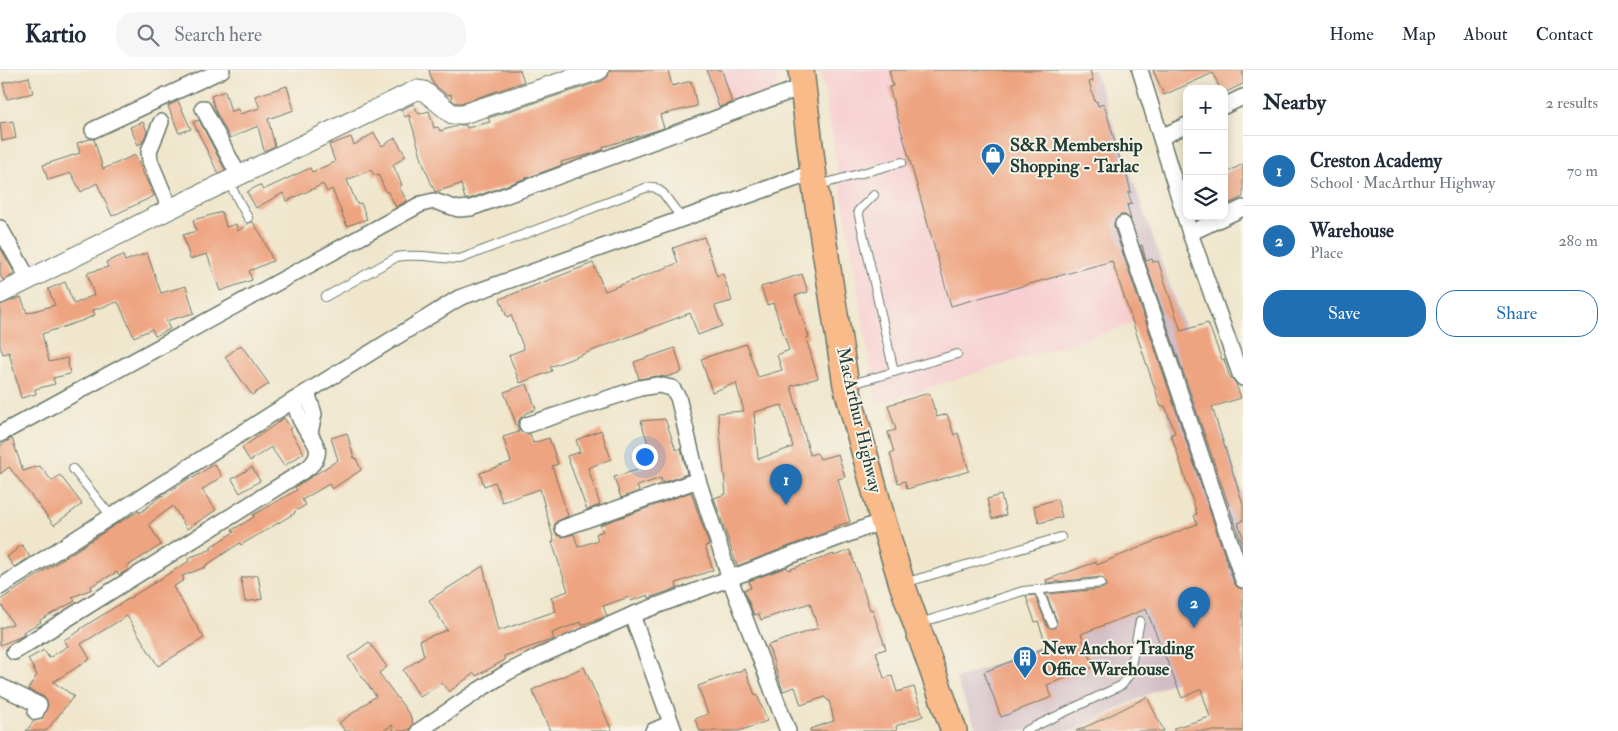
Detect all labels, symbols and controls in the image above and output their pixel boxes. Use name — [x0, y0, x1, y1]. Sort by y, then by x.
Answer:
search box — [116, 12, 466, 57]
text: Kartio — [25, 19, 86, 50]
icon: search — [134, 21, 162, 49]
text: Search here — [174, 23, 262, 47]
text: Home — [1329, 23, 1374, 46]
text: Map — [1402, 23, 1436, 46]
text: About — [1464, 23, 1508, 46]
text: Contact — [1536, 23, 1593, 46]
map controls — [1183, 85, 1228, 220]
button: + — [1183, 85, 1228, 130]
text: Nearby — [1263, 89, 1326, 116]
text: 2 results — [1545, 93, 1598, 113]
button: − — [1183, 130, 1228, 175]
place label: S&R Membership Shopping - Tarlac — [1010, 134, 1143, 178]
shop icon: S&R Membership Shopping - Tarlac — [980, 142, 1006, 176]
text: Creston Academy — [1310, 149, 1442, 173]
text: 1 — [1276, 161, 1282, 181]
text: 70 m — [1567, 161, 1598, 181]
text: School · MacArthur Highway — [1310, 173, 1495, 193]
button: layers — [1183, 175, 1228, 220]
text: Warehouse — [1310, 219, 1394, 243]
text: 2 — [1275, 231, 1283, 251]
text: 280 m — [1558, 231, 1598, 251]
text: Place — [1310, 243, 1343, 263]
button: Save — [1263, 290, 1426, 337]
button: Share — [1436, 290, 1598, 337]
street label: MacArthur Highway — [831, 345, 887, 496]
your location — [632, 444, 658, 470]
pin: 1 — [770, 464, 802, 505]
pin: 2 — [1178, 587, 1210, 628]
place label: New Anchor Trading Office Warehouse — [1041, 637, 1195, 681]
building icon: New Anchor Trading Office Warehouse — [1012, 645, 1038, 679]

